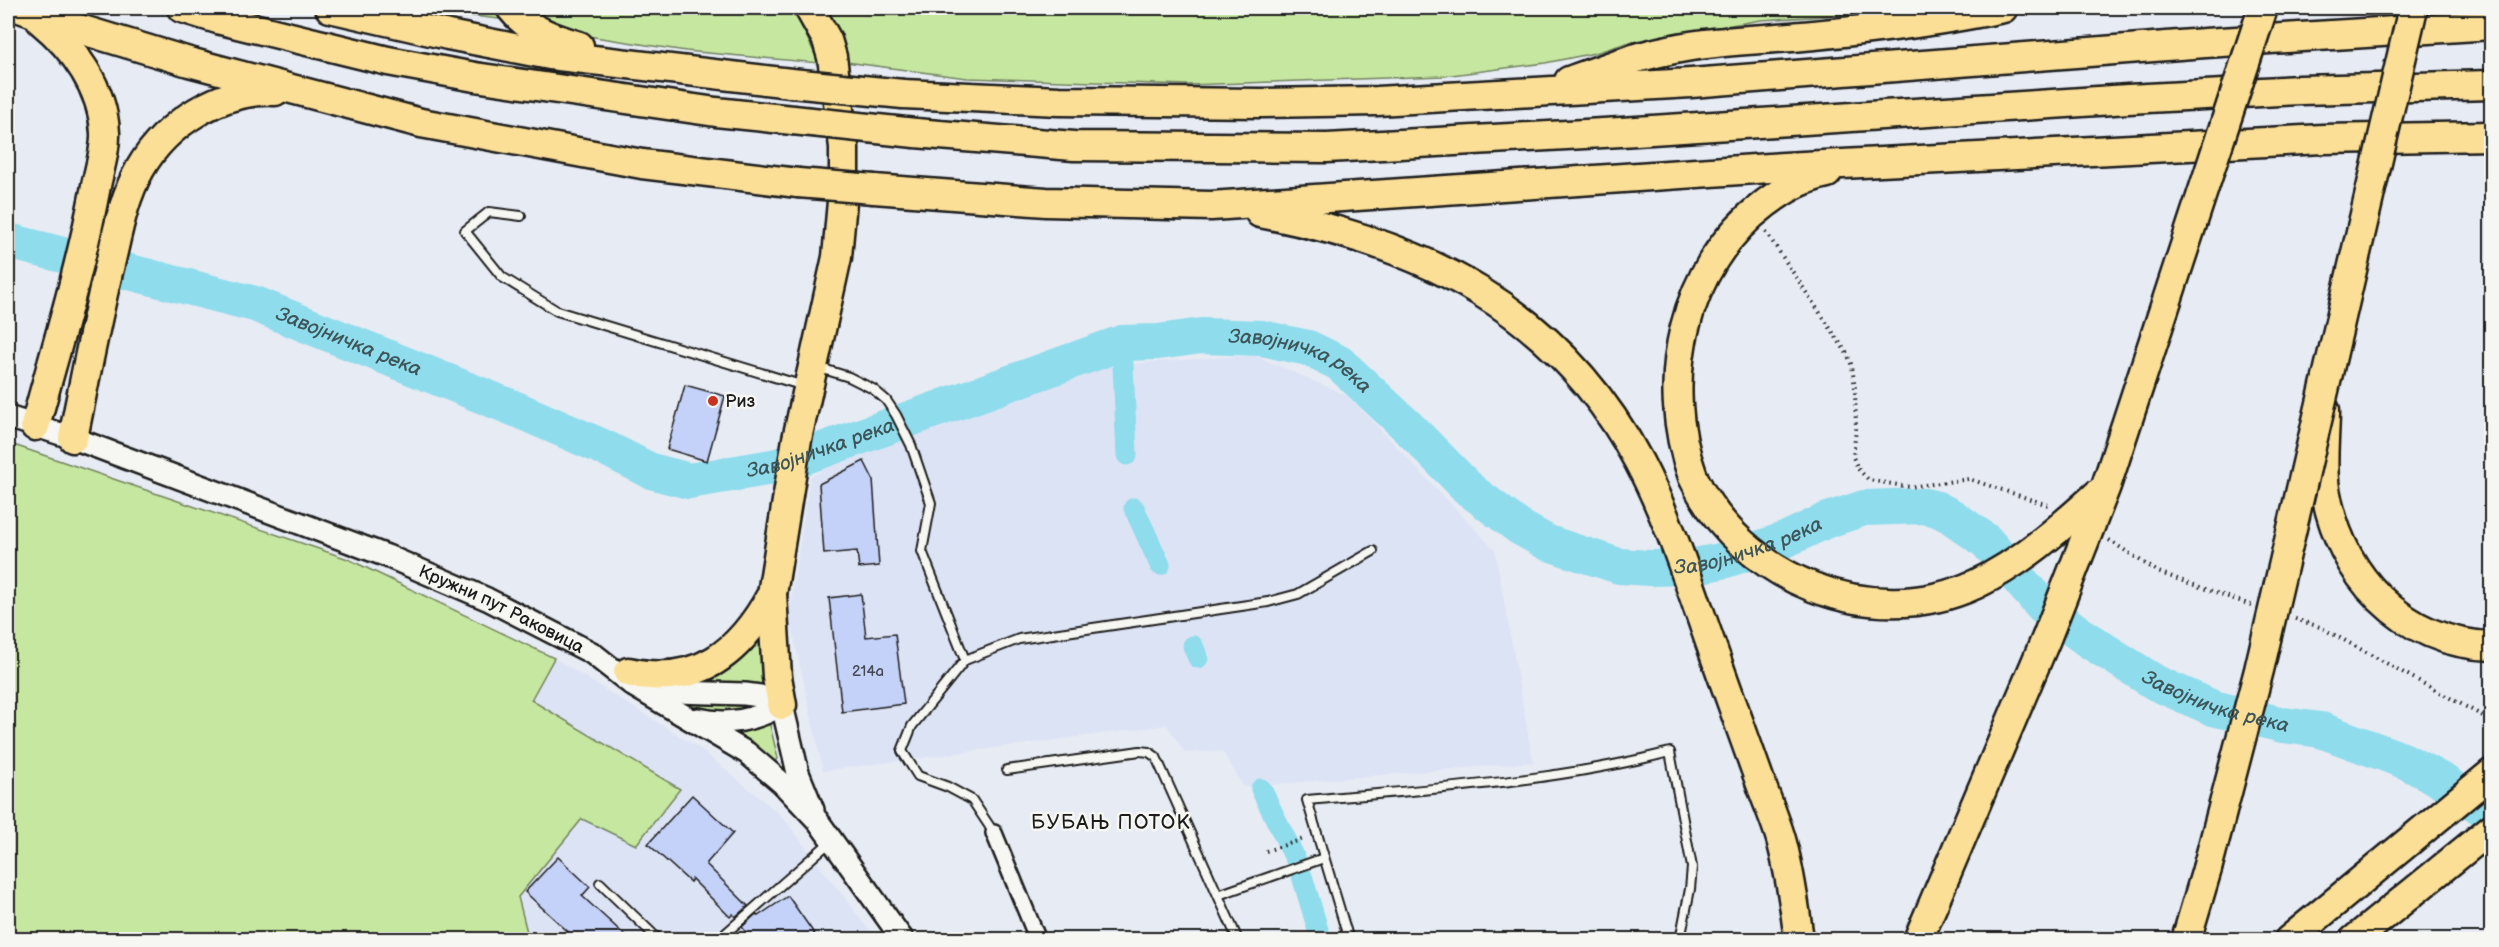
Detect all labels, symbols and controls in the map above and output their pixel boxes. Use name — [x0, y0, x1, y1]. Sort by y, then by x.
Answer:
water label: Завојничка река — [272, 302, 425, 382]
water label: Завојничка река — [1228, 325, 1376, 399]
place label: Риз — [725, 391, 755, 412]
marker: Риз — [706, 394, 720, 408]
water label: Завојничка река — [745, 413, 898, 483]
water label: Завојничка река — [1674, 512, 1826, 580]
street label: Кружни пут Раковица — [416, 560, 588, 658]
house number: 214a — [852, 662, 884, 681]
water label: Завојничка река — [2137, 665, 2291, 738]
district label: БУБАЊ ПОТОК — [1031, 811, 1191, 835]

